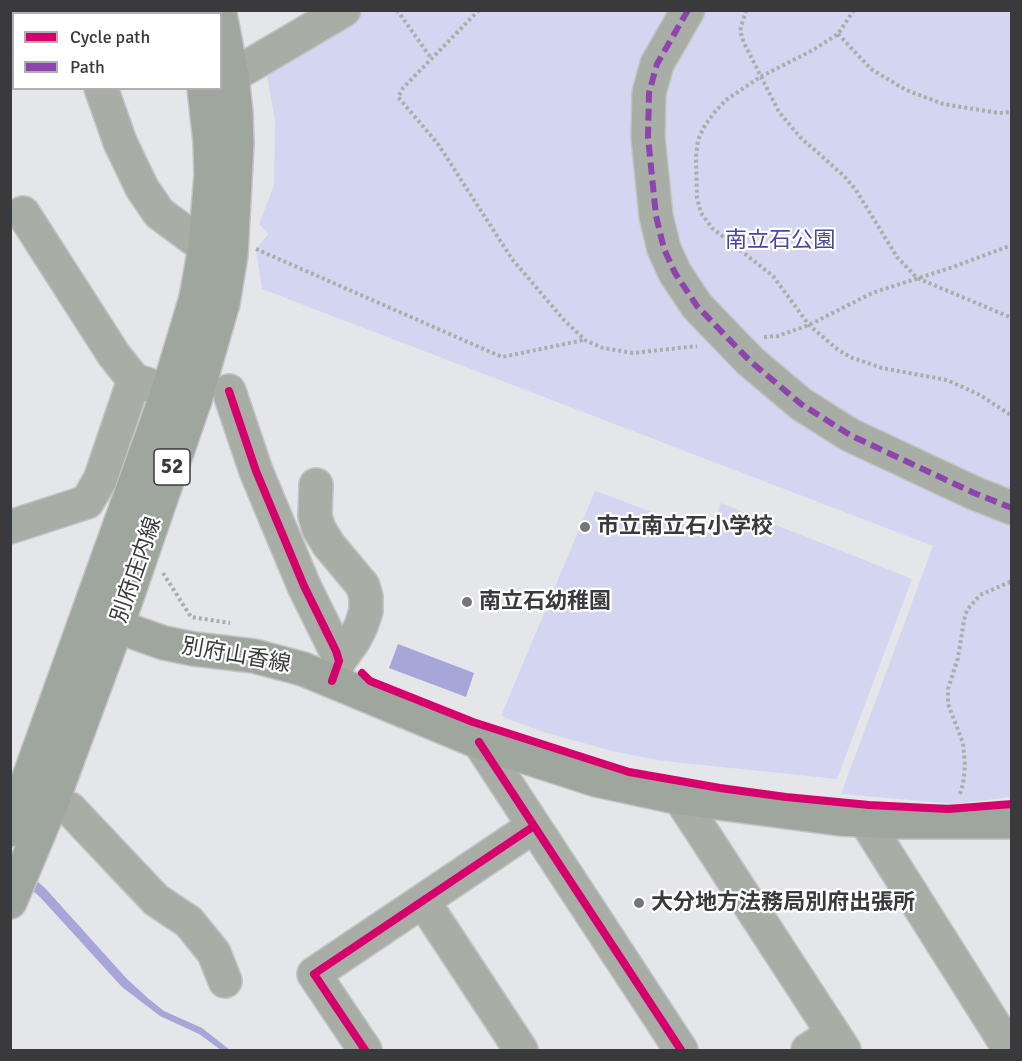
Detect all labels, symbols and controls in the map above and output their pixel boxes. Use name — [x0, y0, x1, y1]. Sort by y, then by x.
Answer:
legend — [12, 12, 222, 90]
text: Cycle path — [70, 26, 150, 48]
text: Path — [70, 56, 105, 78]
park label: 南立石公園 — [725, 228, 835, 254]
road number: 52 — [154, 449, 190, 485]
street label: 別府庄内線 — [107, 514, 167, 626]
place label: 市立南立石小学校 — [597, 514, 773, 540]
marker: 市立南立石小学校 — [578, 520, 592, 534]
place label: 南立石幼稚園 — [479, 589, 611, 615]
marker: 南立石幼稚園 — [460, 595, 474, 609]
street label: 別府山香線 — [180, 633, 292, 679]
place label: 大分地方法務局別府出張所 — [651, 890, 915, 916]
marker: 大分地方法務局別府出張所 — [632, 896, 646, 910]

